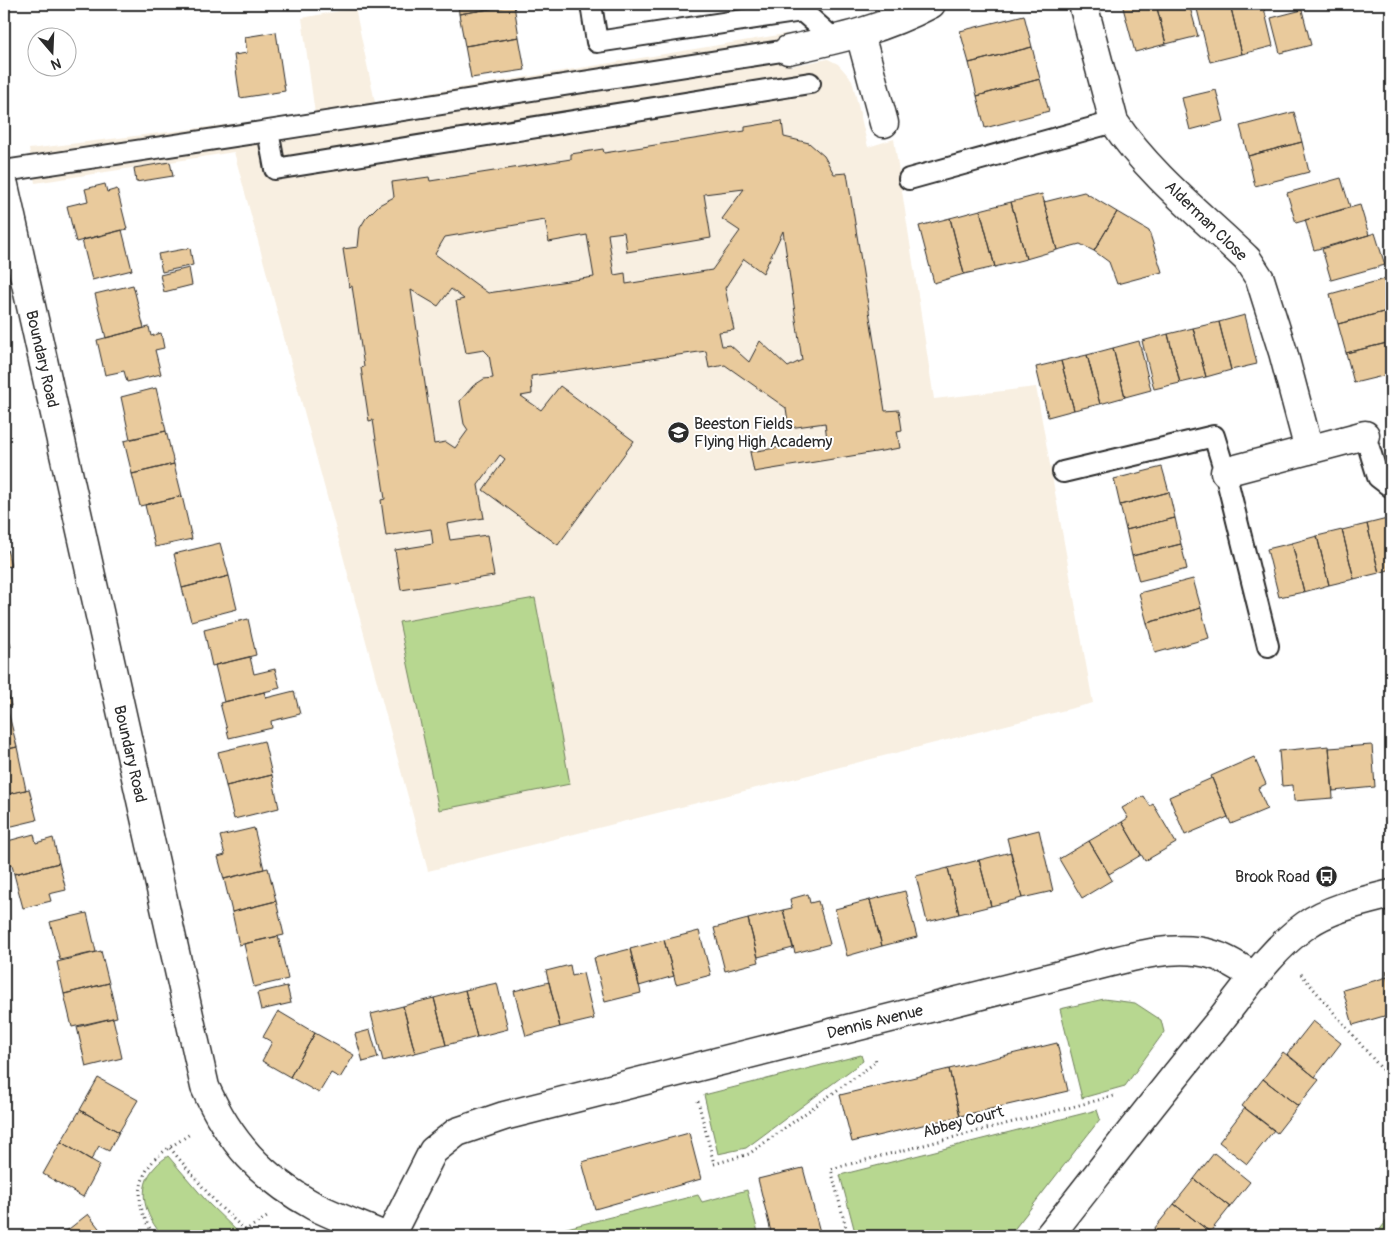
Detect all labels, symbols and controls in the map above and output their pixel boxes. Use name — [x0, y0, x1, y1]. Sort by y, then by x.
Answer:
north arrow — [28, 28, 78, 78]
text: N — [49, 54, 63, 73]
street label: Alderman Close — [1161, 177, 1251, 265]
street label: Boundary Road — [21, 308, 63, 410]
place label: Beeston Fields Flying High Academy — [694, 414, 833, 452]
school or university icon: Beeston Fields Flying High Academy — [666, 421, 690, 445]
street label: Boundary Road — [109, 703, 151, 805]
bus stop icon: Brook Road — [1314, 865, 1338, 889]
place label: Brook Road — [1235, 867, 1310, 887]
street label: Dennis Avenue — [825, 1000, 925, 1044]
street label: Abbey Court — [920, 1101, 1006, 1142]

